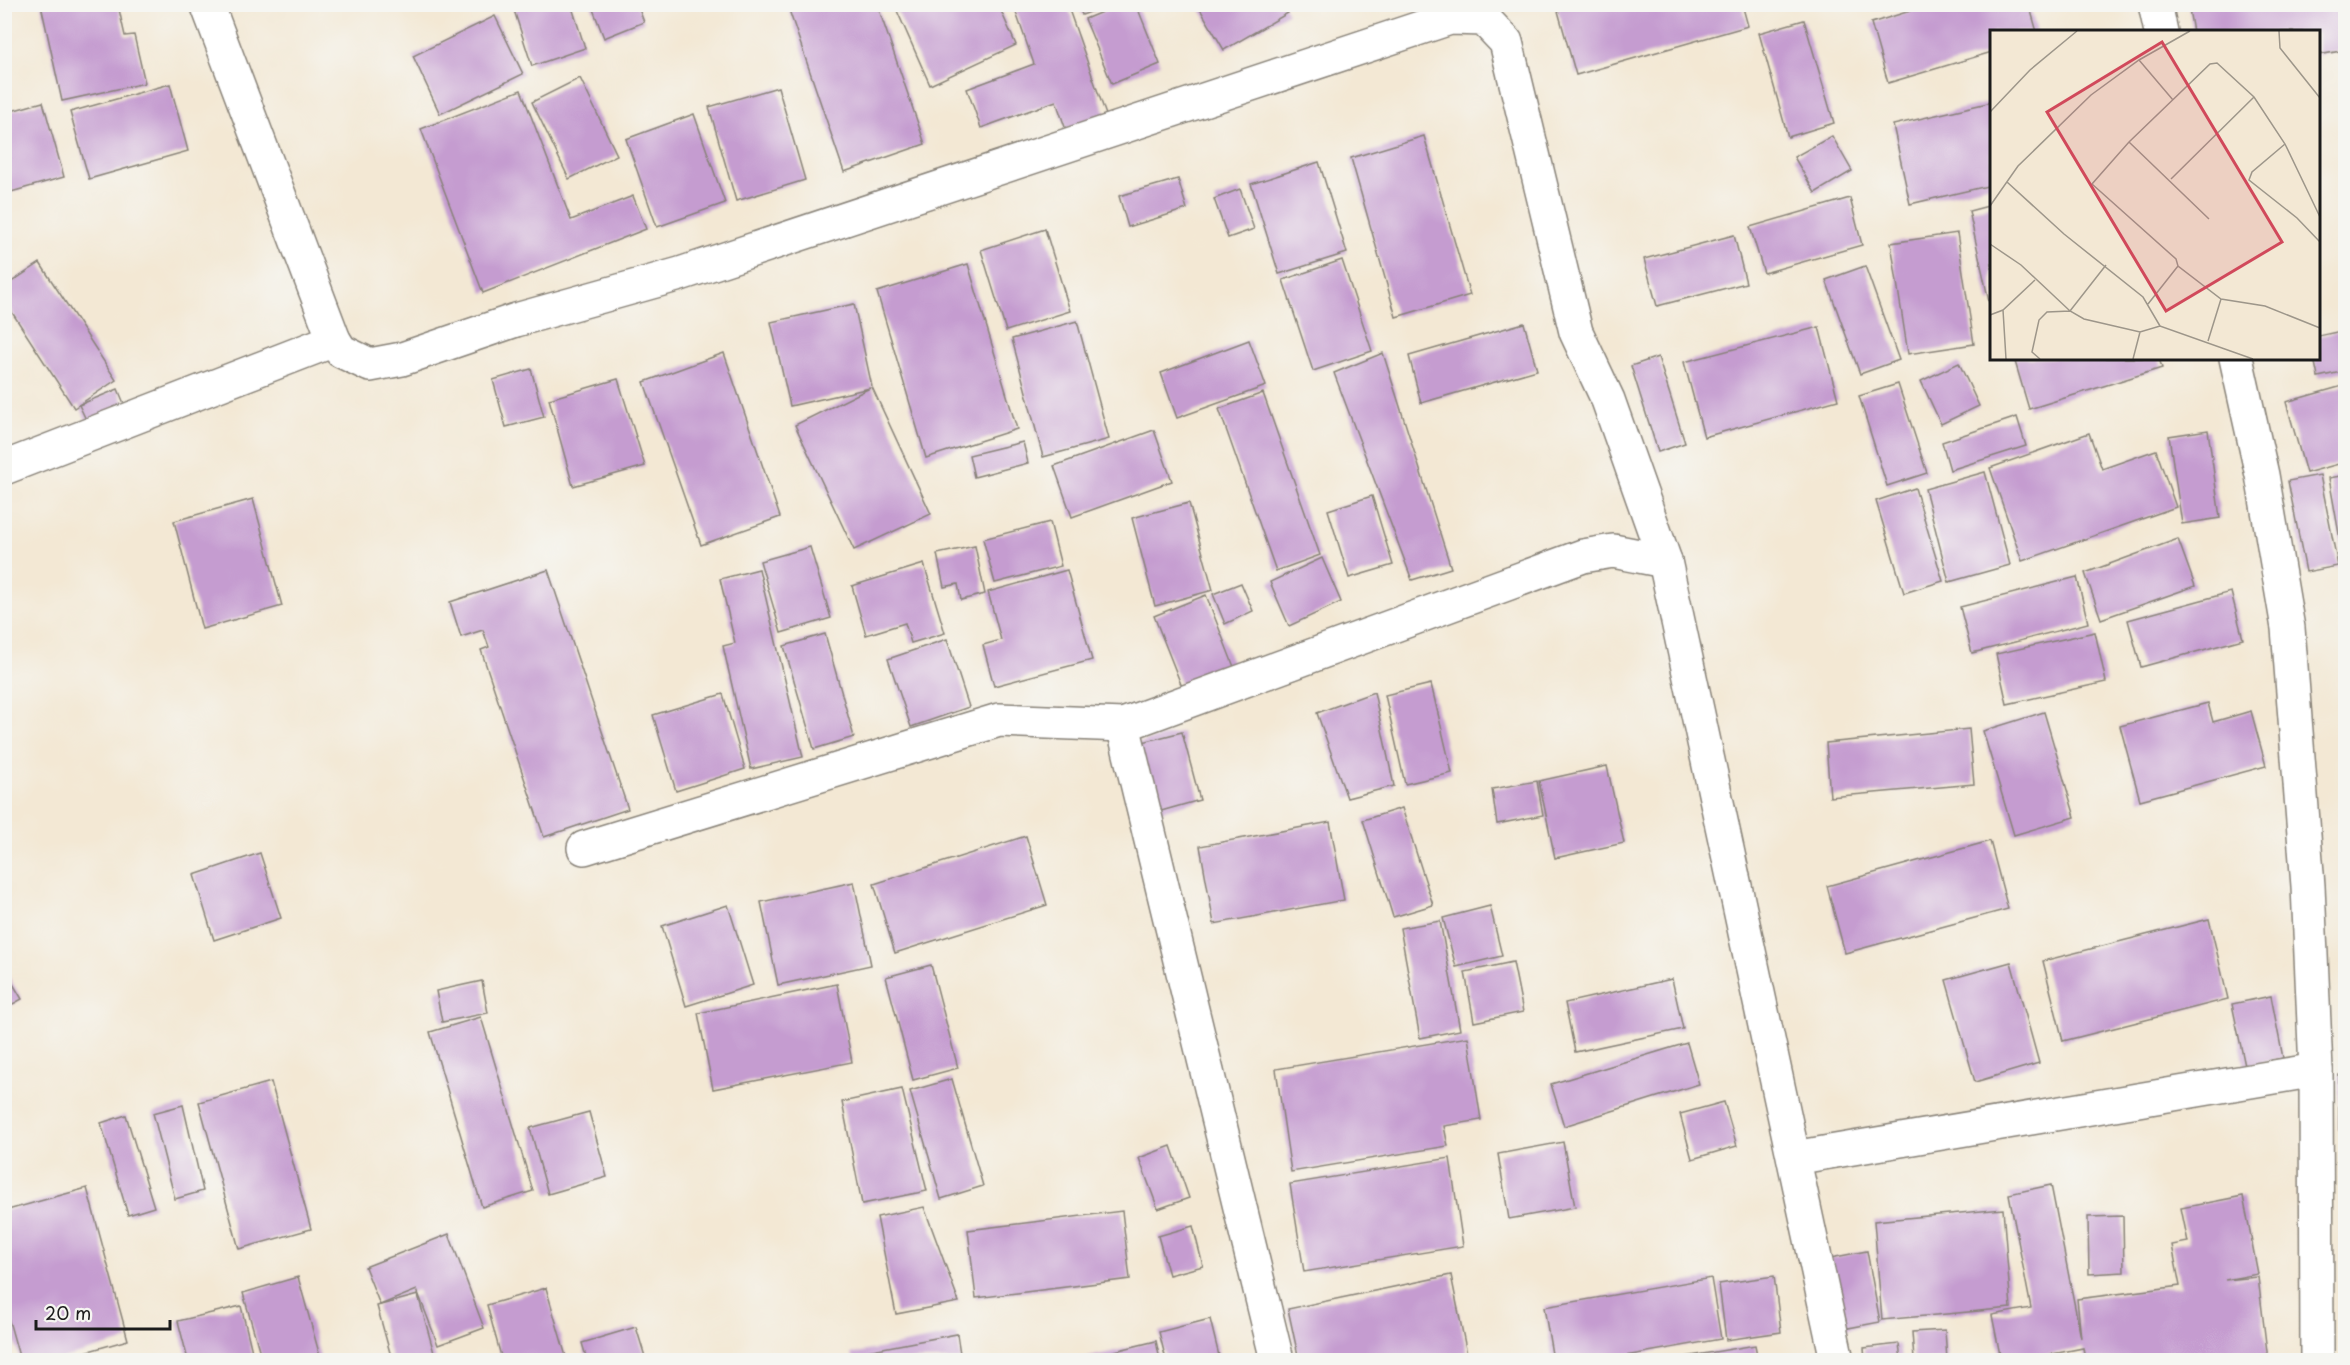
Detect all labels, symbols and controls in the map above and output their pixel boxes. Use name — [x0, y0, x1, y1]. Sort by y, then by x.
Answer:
inset map — [1990, 30, 2320, 360]
scale bar — [36, 1293, 170, 1331]
text: 20 m — [45, 1299, 91, 1326]

